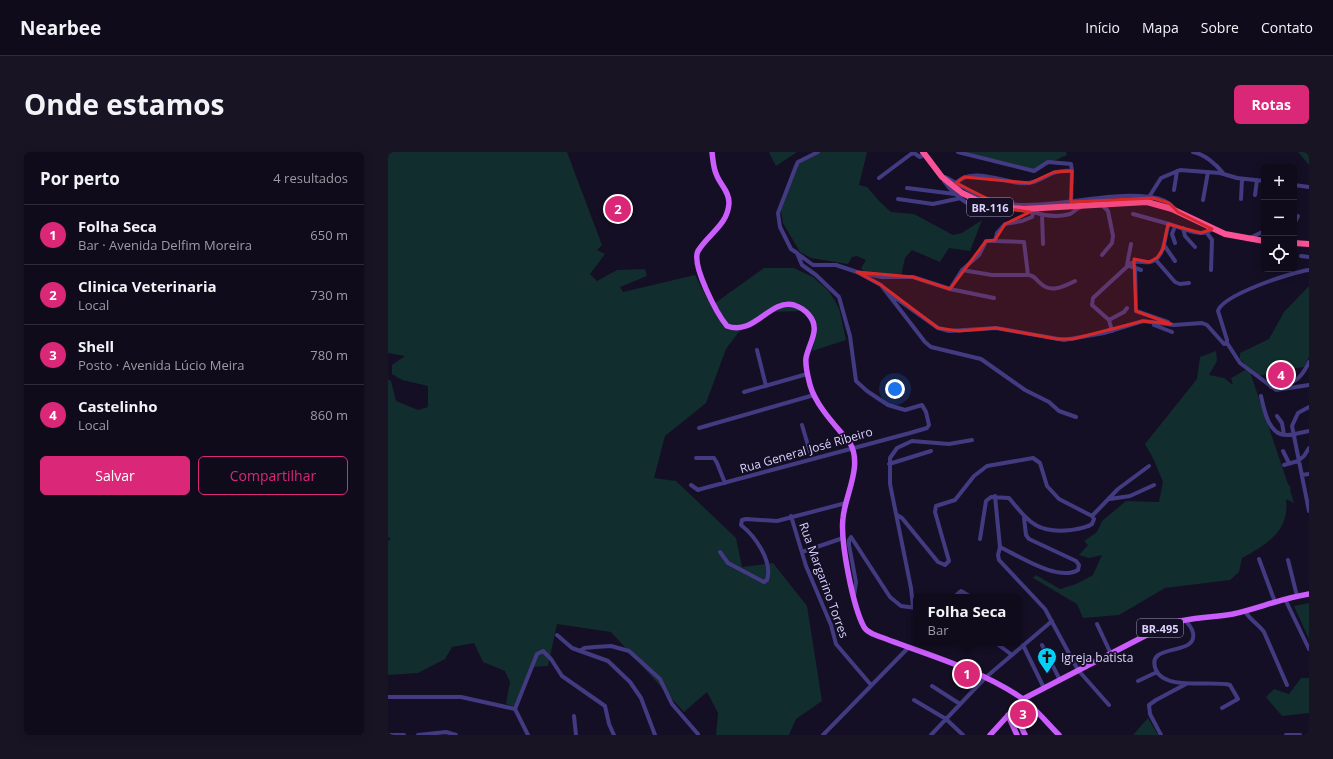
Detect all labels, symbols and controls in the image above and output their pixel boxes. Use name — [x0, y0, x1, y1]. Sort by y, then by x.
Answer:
text: Nearbee — [20, 15, 101, 41]
text: Início — [1085, 18, 1120, 37]
text: Mapa — [1142, 18, 1179, 37]
text: Sobre — [1201, 18, 1239, 37]
text: Contato — [1261, 18, 1313, 37]
text: Onde estamos — [24, 85, 225, 123]
button: Rotas — [1234, 85, 1309, 124]
map controls — [1261, 164, 1297, 272]
button: + — [1261, 164, 1297, 200]
text: Por perto — [40, 167, 120, 190]
text: 4 resultados — [273, 169, 348, 187]
pin: 2 — [605, 194, 631, 224]
road number: BR-116 — [967, 198, 1013, 216]
button: − — [1261, 200, 1297, 236]
text: Folha Seca — [78, 216, 157, 236]
text: 1 — [49, 226, 57, 244]
text: 650 m — [310, 226, 348, 244]
text: Bar · Avenida Delfim Moreira — [78, 236, 252, 254]
button: locate — [1261, 236, 1297, 272]
text: Clinica Veterinaria — [78, 276, 217, 296]
text: 2 — [49, 286, 57, 304]
text: 730 m — [310, 286, 348, 304]
text: Local — [78, 296, 109, 314]
text: Shell — [78, 336, 114, 356]
text: 3 — [49, 346, 57, 364]
text: 780 m — [310, 346, 348, 364]
text: Posto · Avenida Lúcio Meira — [78, 356, 245, 374]
pin: 4 — [1268, 360, 1294, 390]
your location — [885, 379, 905, 399]
text: Castelinho — [78, 396, 158, 416]
text: 4 — [49, 406, 57, 424]
text: 860 m — [310, 406, 348, 424]
text: Local — [78, 416, 109, 434]
street label: Rua General José Ribeiro — [738, 423, 874, 477]
button: Salvar — [40, 456, 190, 495]
button: Compartilhar — [198, 456, 348, 495]
street label: Rua Margarino Torres — [795, 520, 853, 640]
popup — [913, 594, 1021, 646]
text: Folha Seca — [928, 601, 1006, 621]
road number: BR-495 — [1137, 619, 1183, 637]
text: Bar — [928, 621, 949, 639]
church icon: Igreja batista — [1036, 646, 1058, 674]
place label: Igreja batista — [1061, 649, 1133, 666]
pin: 1 — [954, 659, 980, 689]
pin: 3 — [1010, 699, 1036, 729]

